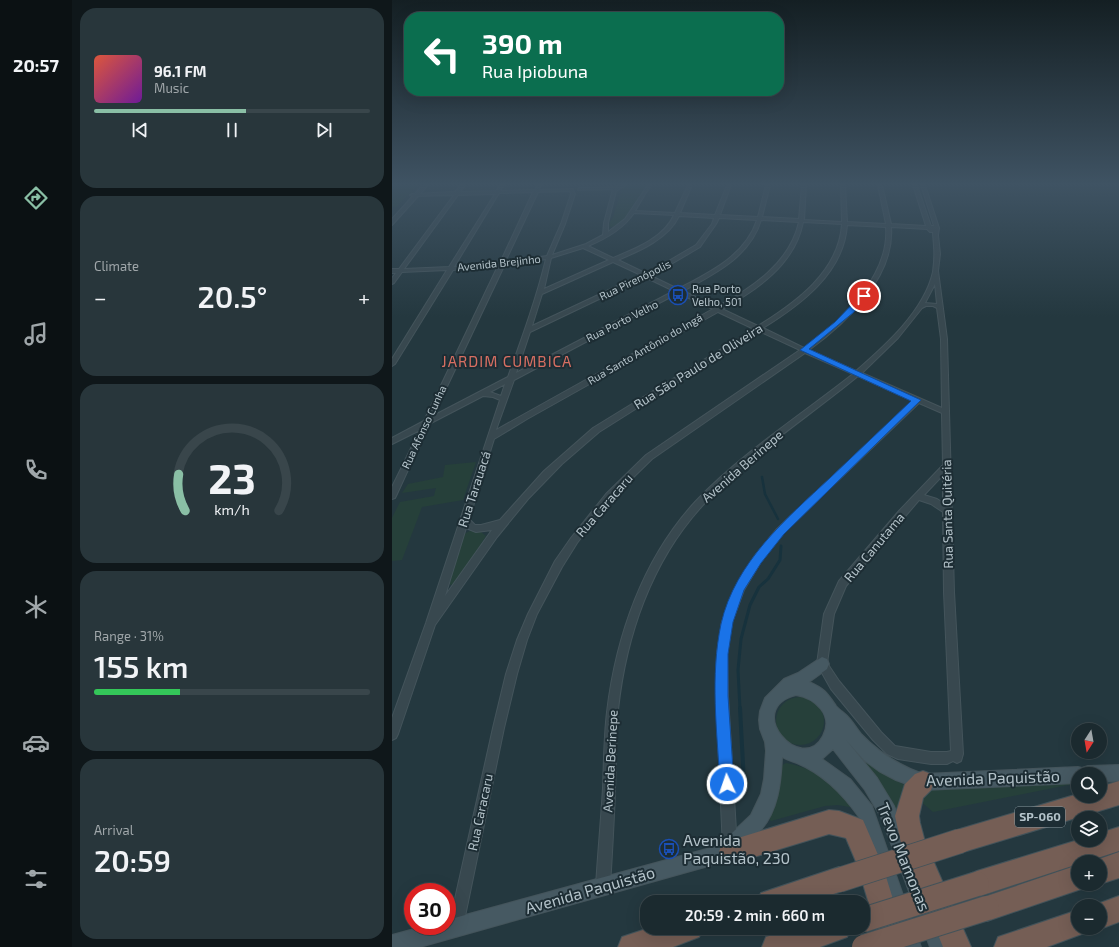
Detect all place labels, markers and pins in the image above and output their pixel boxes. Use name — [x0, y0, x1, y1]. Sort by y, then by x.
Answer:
pin — [847, 279, 881, 313]
place label: Rua Porto Velho, 501 — [692, 282, 742, 308]
bus stop icon: Rua Porto Velho, 501 — [667, 284, 689, 306]
place label: Avenida Paquistão, 230 — [683, 830, 790, 867]
bus stop icon: Avenida Paquistão, 230 — [658, 838, 680, 860]

